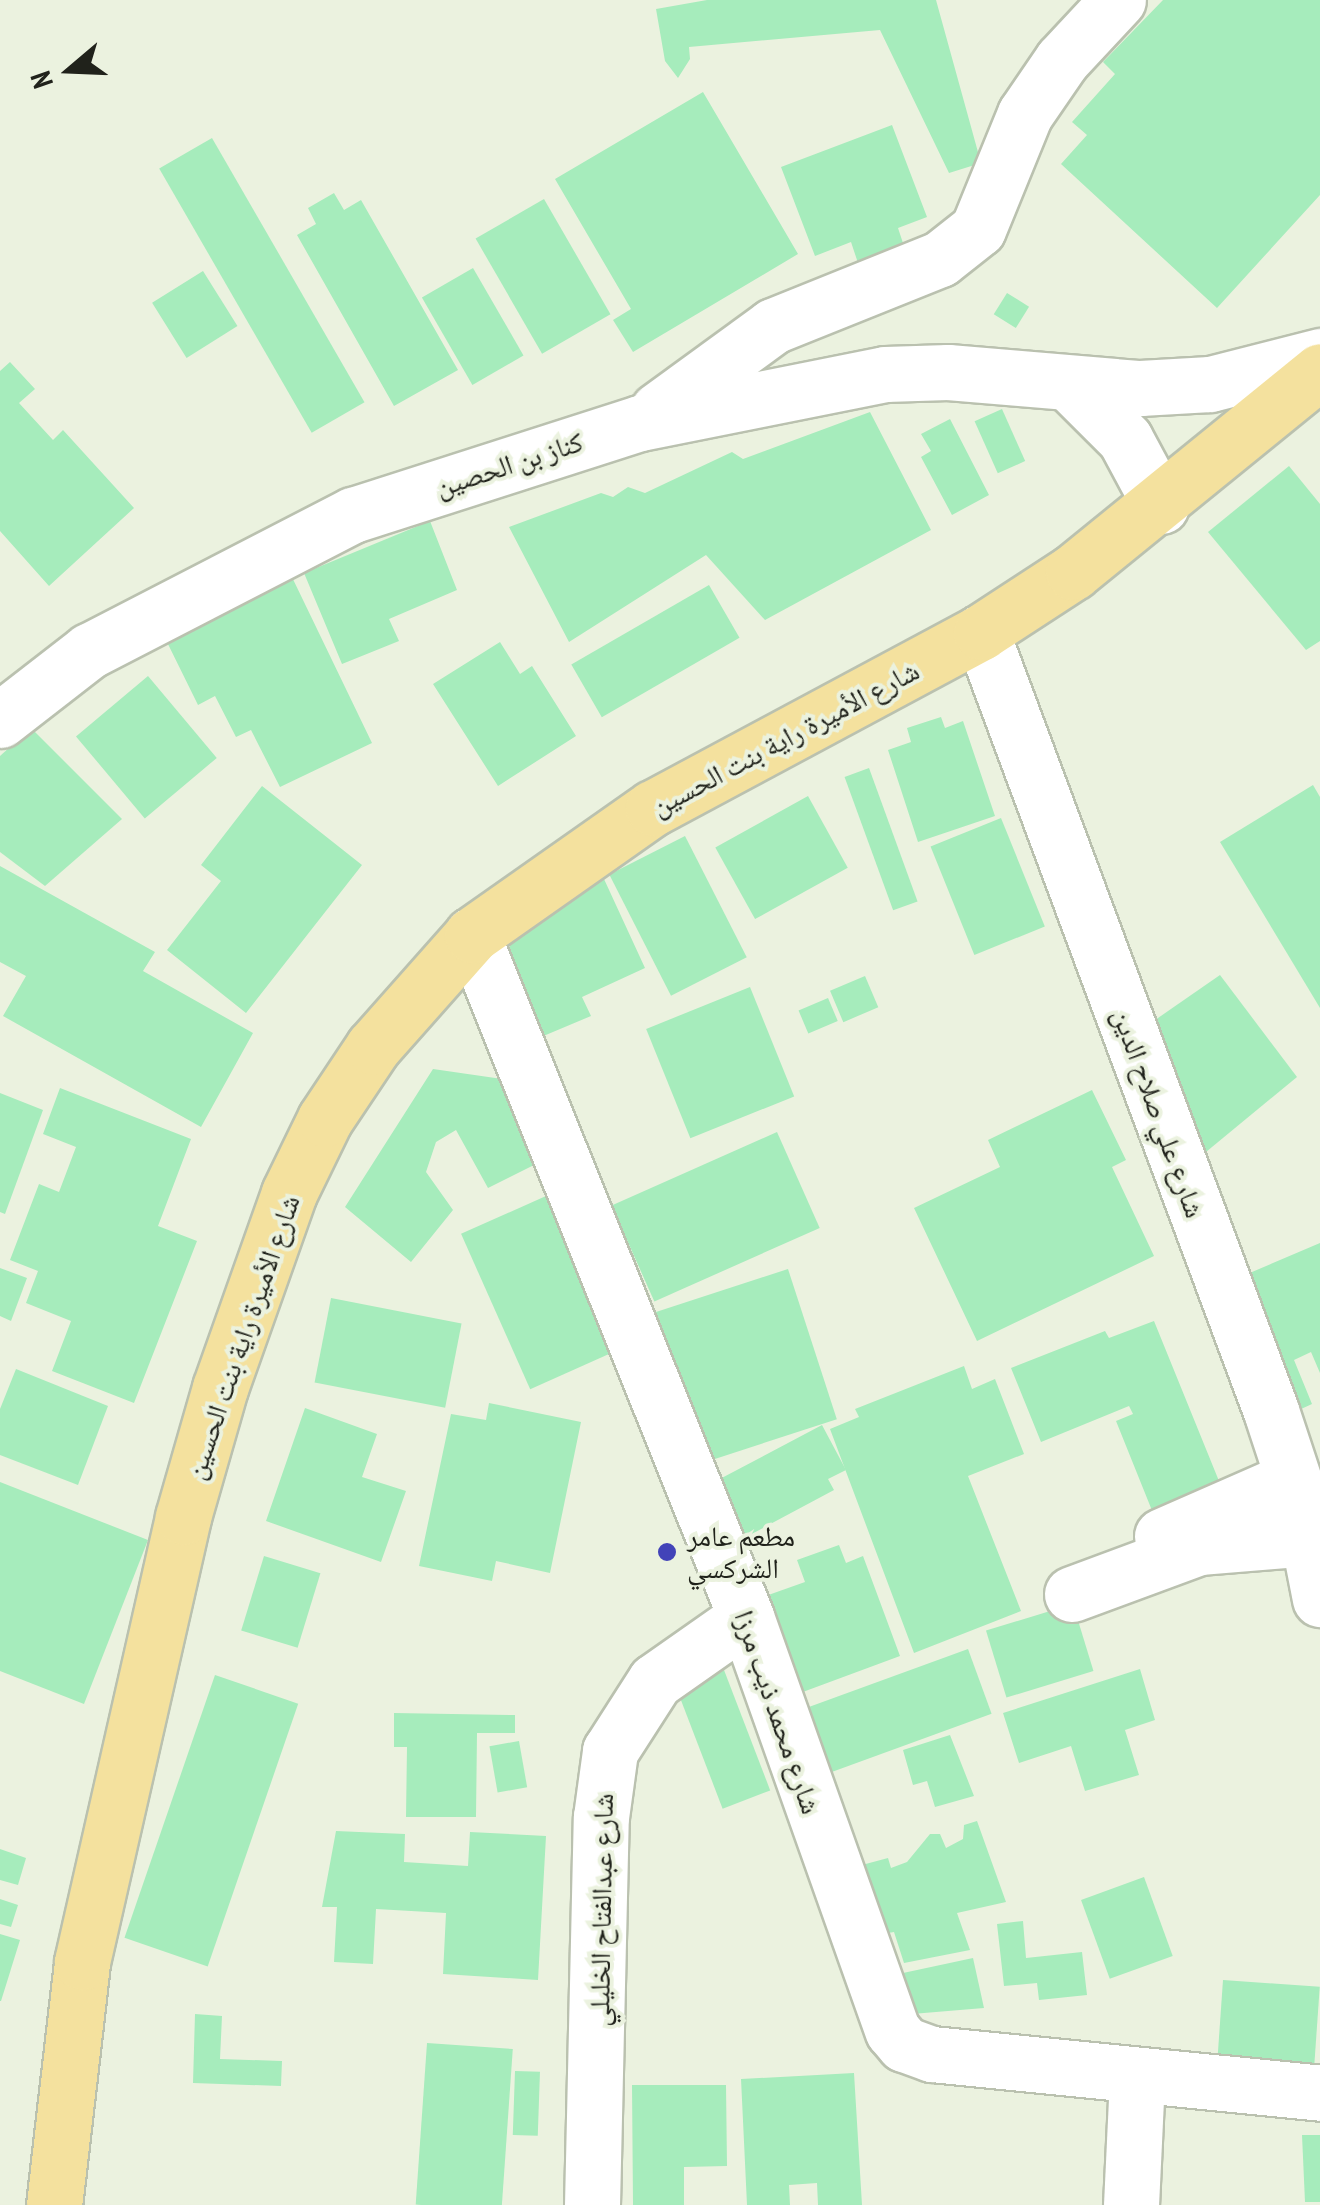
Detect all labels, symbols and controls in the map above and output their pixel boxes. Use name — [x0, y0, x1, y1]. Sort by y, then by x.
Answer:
north arrow — [20, 20, 120, 120]
text: N — [21, 67, 61, 93]
street label: كناز بن الحصين — [431, 424, 587, 504]
street label: شارع الأميرة راية بنت الحسين — [645, 653, 925, 823]
street label: شارع علي صلاح الدين — [1106, 1004, 1212, 1222]
street label: شارع الأميرة راية بنت الحسين — [178, 1190, 306, 1484]
place label: مطعم عامر الشركسي — [687, 1519, 795, 1585]
marker: مطعم عامر الشركسي — [656, 1541, 678, 1563]
street label: شارع محمد ذيب مرزا — [727, 1606, 829, 1818]
street label: شارع عبدالفتاح الخليلي — [582, 1793, 620, 2027]

